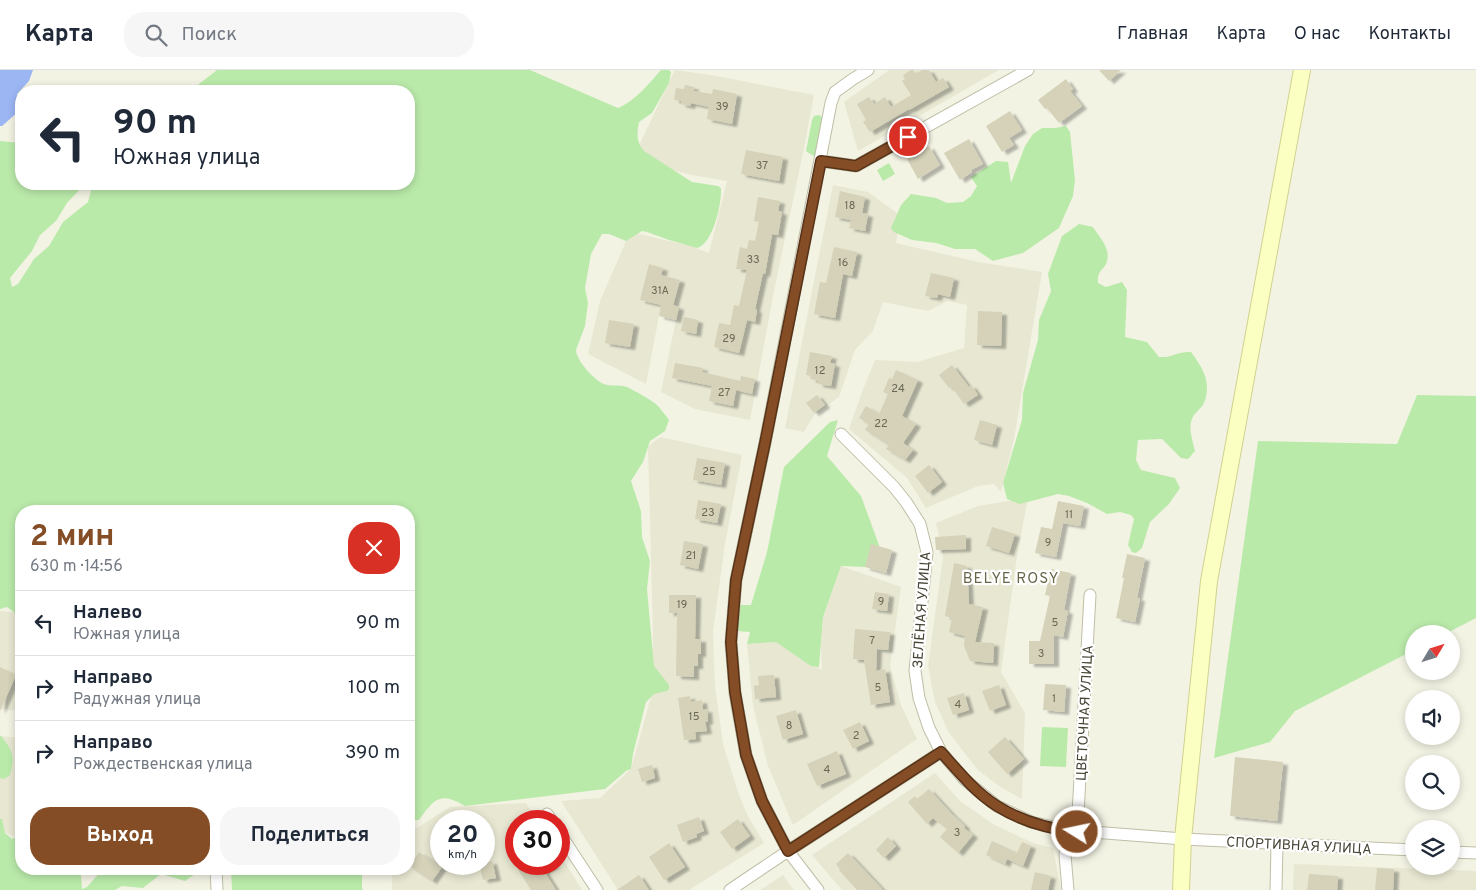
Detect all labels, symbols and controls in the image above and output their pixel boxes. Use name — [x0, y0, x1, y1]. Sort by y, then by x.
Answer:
search box — [124, 12, 474, 57]
text: Карта — [25, 20, 94, 50]
icon: search — [142, 21, 170, 49]
text: Поиск — [182, 23, 237, 47]
text: Главная — [1117, 23, 1188, 46]
text: Карта — [1216, 23, 1266, 46]
text: О нас — [1294, 23, 1340, 46]
text: Контакты — [1368, 23, 1451, 46]
house number: 39 — [716, 100, 728, 114]
text: 90 m — [113, 102, 197, 146]
icon: left — [30, 105, 95, 170]
pin — [887, 116, 929, 158]
icon: arrive — [894, 123, 922, 151]
text: Южная улица — [113, 145, 260, 172]
house number: 37 — [756, 159, 768, 173]
house number: 18 — [845, 199, 855, 213]
house number: 33 — [746, 253, 760, 267]
house number: 16 — [838, 256, 848, 270]
house number: 31А — [651, 284, 669, 298]
house number: 29 — [722, 332, 736, 346]
house number: 12 — [815, 364, 825, 378]
house number: 24 — [891, 382, 905, 396]
house number: 27 — [718, 386, 730, 400]
house number: 22 — [874, 417, 888, 431]
house number: 25 — [702, 465, 716, 479]
house number: 23 — [701, 506, 715, 520]
house number: 11 — [1065, 508, 1073, 522]
text: 2 мин — [30, 519, 114, 556]
button: close — [348, 522, 400, 574]
house number: 9 — [1045, 536, 1051, 550]
house number: 21 — [686, 549, 696, 563]
street label: ЗЕЛЁНАЯ УЛИЦА — [909, 551, 935, 669]
text: 630 m · 14:56 — [30, 557, 123, 577]
district label: BELYE ROSY — [963, 570, 1059, 589]
house number: 9 — [878, 595, 884, 609]
house number: 19 — [677, 598, 687, 612]
text: Налево — [73, 601, 142, 625]
icon: left — [30, 609, 58, 637]
text: 90 m — [356, 611, 400, 635]
house number: 5 — [1052, 616, 1059, 630]
text: Южная улица — [73, 625, 180, 645]
north arrow — [1405, 625, 1460, 680]
map controls — [1405, 625, 1460, 875]
house number: 7 — [869, 634, 875, 648]
street label: ЦВЕТОЧНАЯ УЛИЦА — [1073, 645, 1098, 782]
house number: 3 — [1038, 647, 1044, 661]
text: Направо — [73, 666, 153, 690]
icon: right — [30, 674, 58, 702]
text: 100 m — [348, 676, 400, 700]
house number: 5 — [875, 681, 882, 695]
text: Радужная улица — [73, 690, 201, 710]
button: sound — [1405, 690, 1460, 745]
house number: 1 — [1052, 692, 1056, 706]
house number: 4 — [955, 698, 962, 712]
house number: 15 — [689, 710, 700, 724]
house number: 8 — [786, 719, 792, 733]
house number: 2 — [853, 729, 859, 743]
text: Направо — [73, 731, 153, 755]
icon: right — [30, 739, 58, 767]
text: 390 m — [345, 741, 400, 765]
text: Рождественская улица — [73, 755, 253, 775]
button: search — [1405, 755, 1460, 810]
house number: 4 — [824, 763, 831, 777]
position arrow — [1050, 805, 1102, 857]
button: Выход — [30, 807, 210, 865]
button: Поделиться — [220, 807, 400, 865]
speed limit sign: 30 — [505, 810, 570, 875]
text: 20 — [447, 820, 478, 852]
button: layers — [1405, 820, 1460, 875]
house number: 3 — [954, 826, 960, 840]
street label: СПОРТИВНАЯ УЛИЦА — [1226, 834, 1372, 859]
text: km/h — [448, 847, 477, 863]

